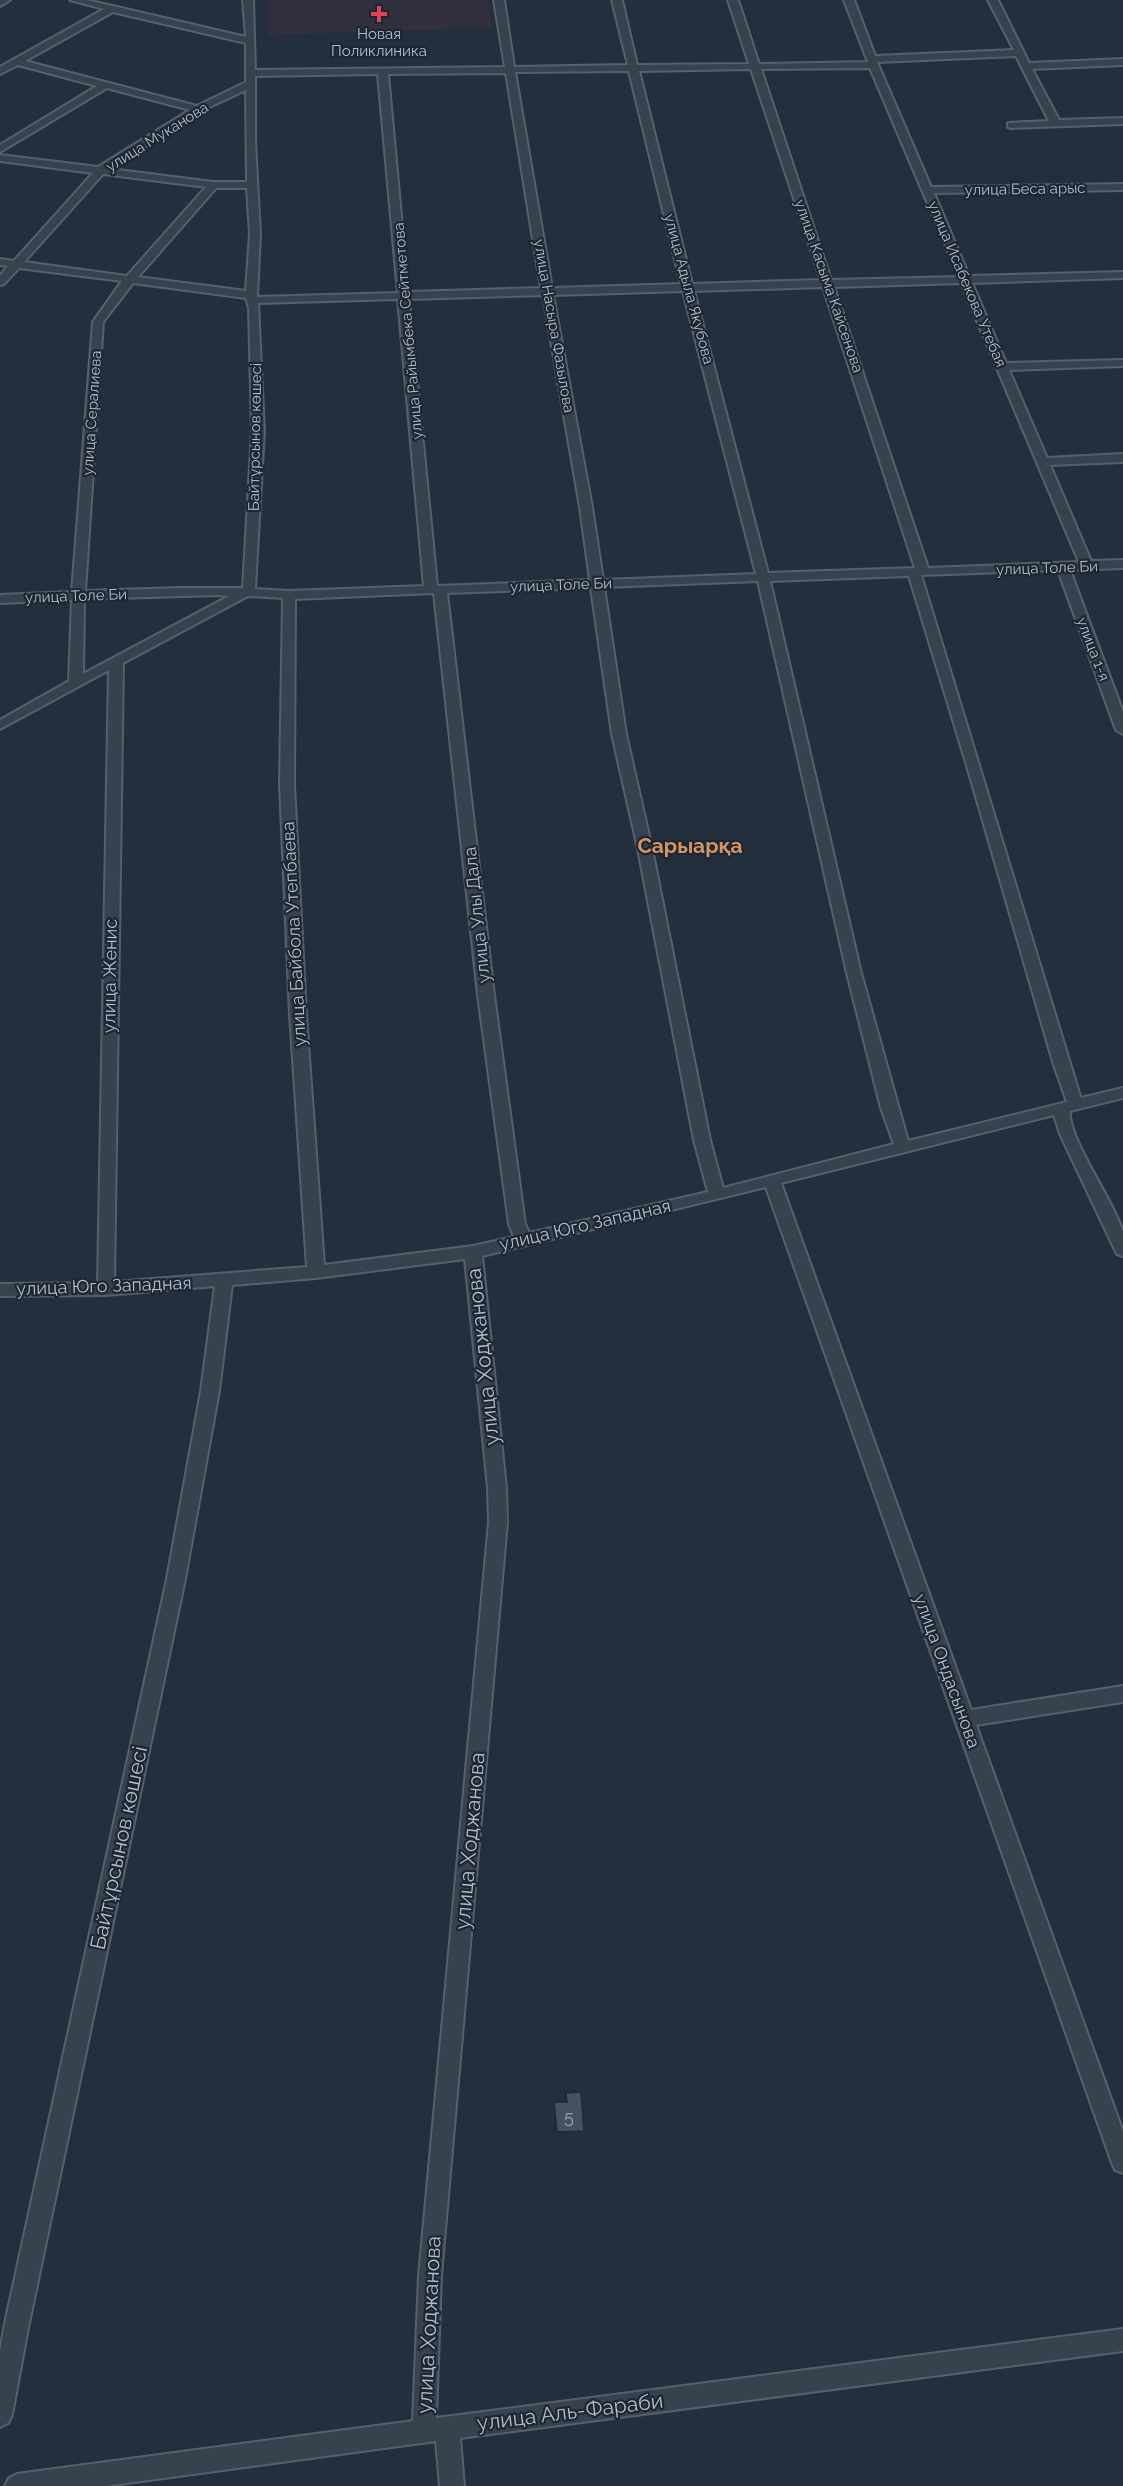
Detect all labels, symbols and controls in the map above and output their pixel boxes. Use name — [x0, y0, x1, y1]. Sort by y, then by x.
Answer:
marker: Новая Поликлиника — [370, 5, 388, 23]
place label: Новая Поликлиника — [331, 25, 427, 60]
street label: улица Муканова — [102, 98, 212, 176]
street label: улица Беса арыс — [964, 179, 1086, 199]
street label: улица Касыма Кайсенова — [791, 197, 867, 375]
street label: улица Исабекова Утебая — [924, 198, 1010, 370]
street label: улица Адыла Якубова — [660, 212, 718, 366]
street label: улица Райымбека Сейтметова — [390, 222, 426, 440]
street label: улица Насыра Фазылова — [530, 238, 578, 414]
street label: улица Сералиева — [79, 350, 105, 476]
street label: Байтұрсынов көшесі — [245, 363, 265, 511]
street label: улица Толе Би — [996, 557, 1098, 579]
street label: улица Толе Би — [510, 574, 612, 596]
street label: улица Толе Би — [25, 585, 127, 607]
street label: улица 1-я — [1073, 615, 1113, 683]
street label: улица Байбола Утепбаева — [277, 821, 310, 1047]
district label: Сарыарқа — [637, 833, 743, 858]
street label: улица Улы Дала — [459, 846, 494, 984]
street label: улица Женис — [98, 919, 121, 1033]
street label: улица Юго Западная — [497, 1195, 673, 1254]
street label: улица Ходжанова — [461, 1267, 504, 1447]
street label: улица Юго Западная — [16, 1272, 192, 1299]
street label: улица Ондасынова — [910, 1591, 985, 1751]
street label: Байтұрсынов көшесі — [85, 1744, 152, 1952]
street label: улица Ходжанова — [449, 1751, 490, 1931]
house number: 5 — [564, 2106, 574, 2127]
street label: улица Ходжанова — [411, 2235, 446, 2415]
street label: улица Аль-Фараби — [475, 2388, 664, 2435]

